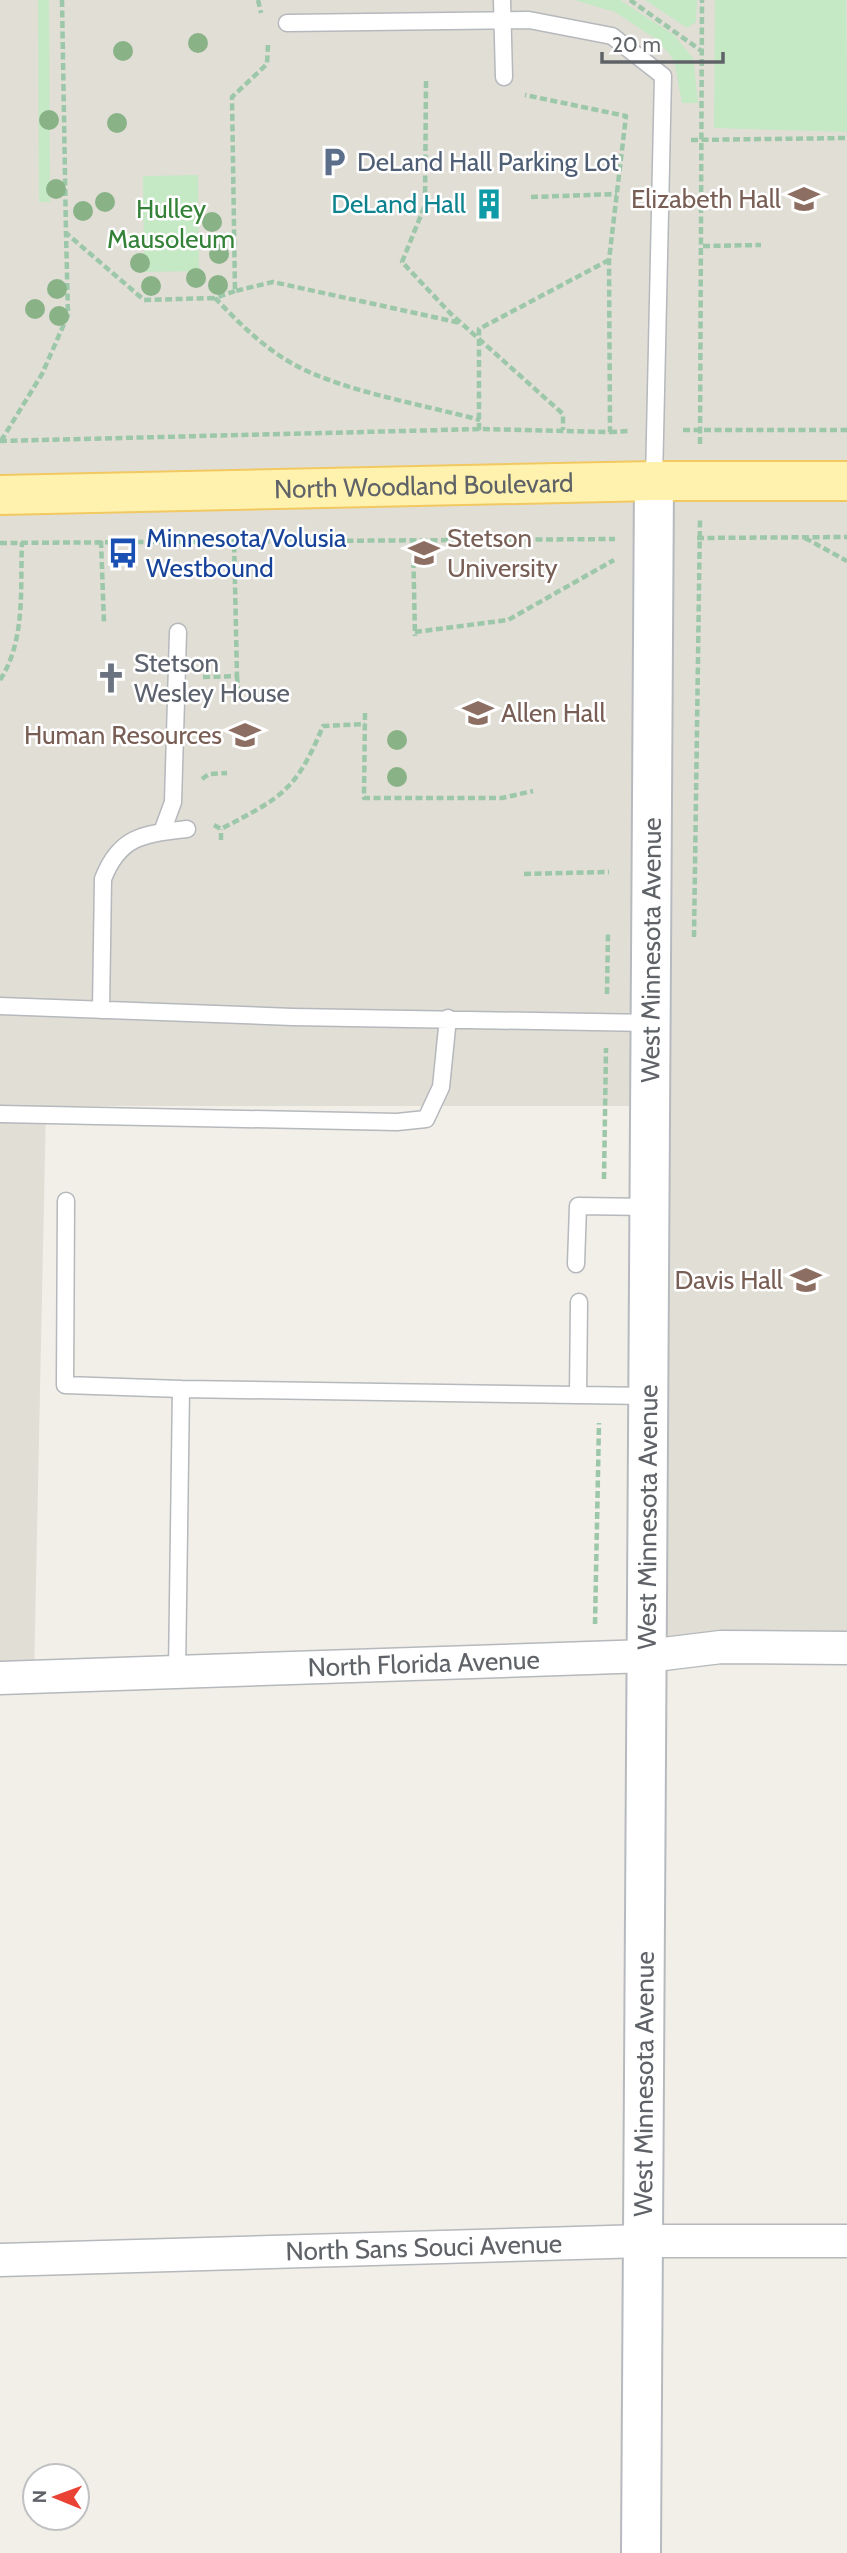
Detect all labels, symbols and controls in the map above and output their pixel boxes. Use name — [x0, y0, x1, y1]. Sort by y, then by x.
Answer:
scale bar — [602, 21, 723, 65]
text: 20 m — [612, 32, 661, 57]
parking icon: DeLand Hall Parking Lot — [317, 145, 351, 179]
place label: DeLand Hall Parking Lot — [357, 146, 619, 178]
school or university icon: Elizabeth Hall — [787, 182, 821, 216]
place label: Elizabeth Hall — [631, 183, 781, 215]
building icon: DeLand Hall — [472, 187, 506, 221]
place label: DeLand Hall — [331, 188, 466, 220]
park label: Hulley Mausoleum — [107, 193, 235, 255]
street label: North Woodland Boulevard — [274, 467, 574, 505]
place label: Minnesota/Volusia Westbound — [146, 522, 347, 584]
place label: Stetson University — [447, 522, 558, 584]
bus stop icon: Minnesota/Volusia Westbound — [106, 536, 140, 570]
school or university icon: Stetson University — [407, 536, 441, 570]
place label: Stetson Wesley House — [134, 647, 290, 709]
church icon: Stetson Wesley House — [94, 661, 128, 695]
school or university icon: Allen Hall — [461, 696, 495, 730]
place label: Allen Hall — [501, 697, 606, 729]
school or university icon: Human Resources — [228, 718, 262, 752]
place label: Human Resources — [24, 719, 222, 751]
street label: West Minnesota Avenue — [634, 817, 668, 1083]
school or university icon: Davis Hall — [789, 1263, 823, 1297]
place label: Davis Hall — [675, 1264, 783, 1296]
street label: West Minnesota Avenue — [631, 1384, 664, 1650]
street label: North Florida Avenue — [307, 1644, 540, 1684]
street label: West Minnesota Avenue — [627, 1951, 661, 2217]
street label: North Sans Souci Avenue — [285, 2227, 563, 2268]
north arrow — [21, 2462, 91, 2532]
text: N — [28, 2490, 51, 2504]

